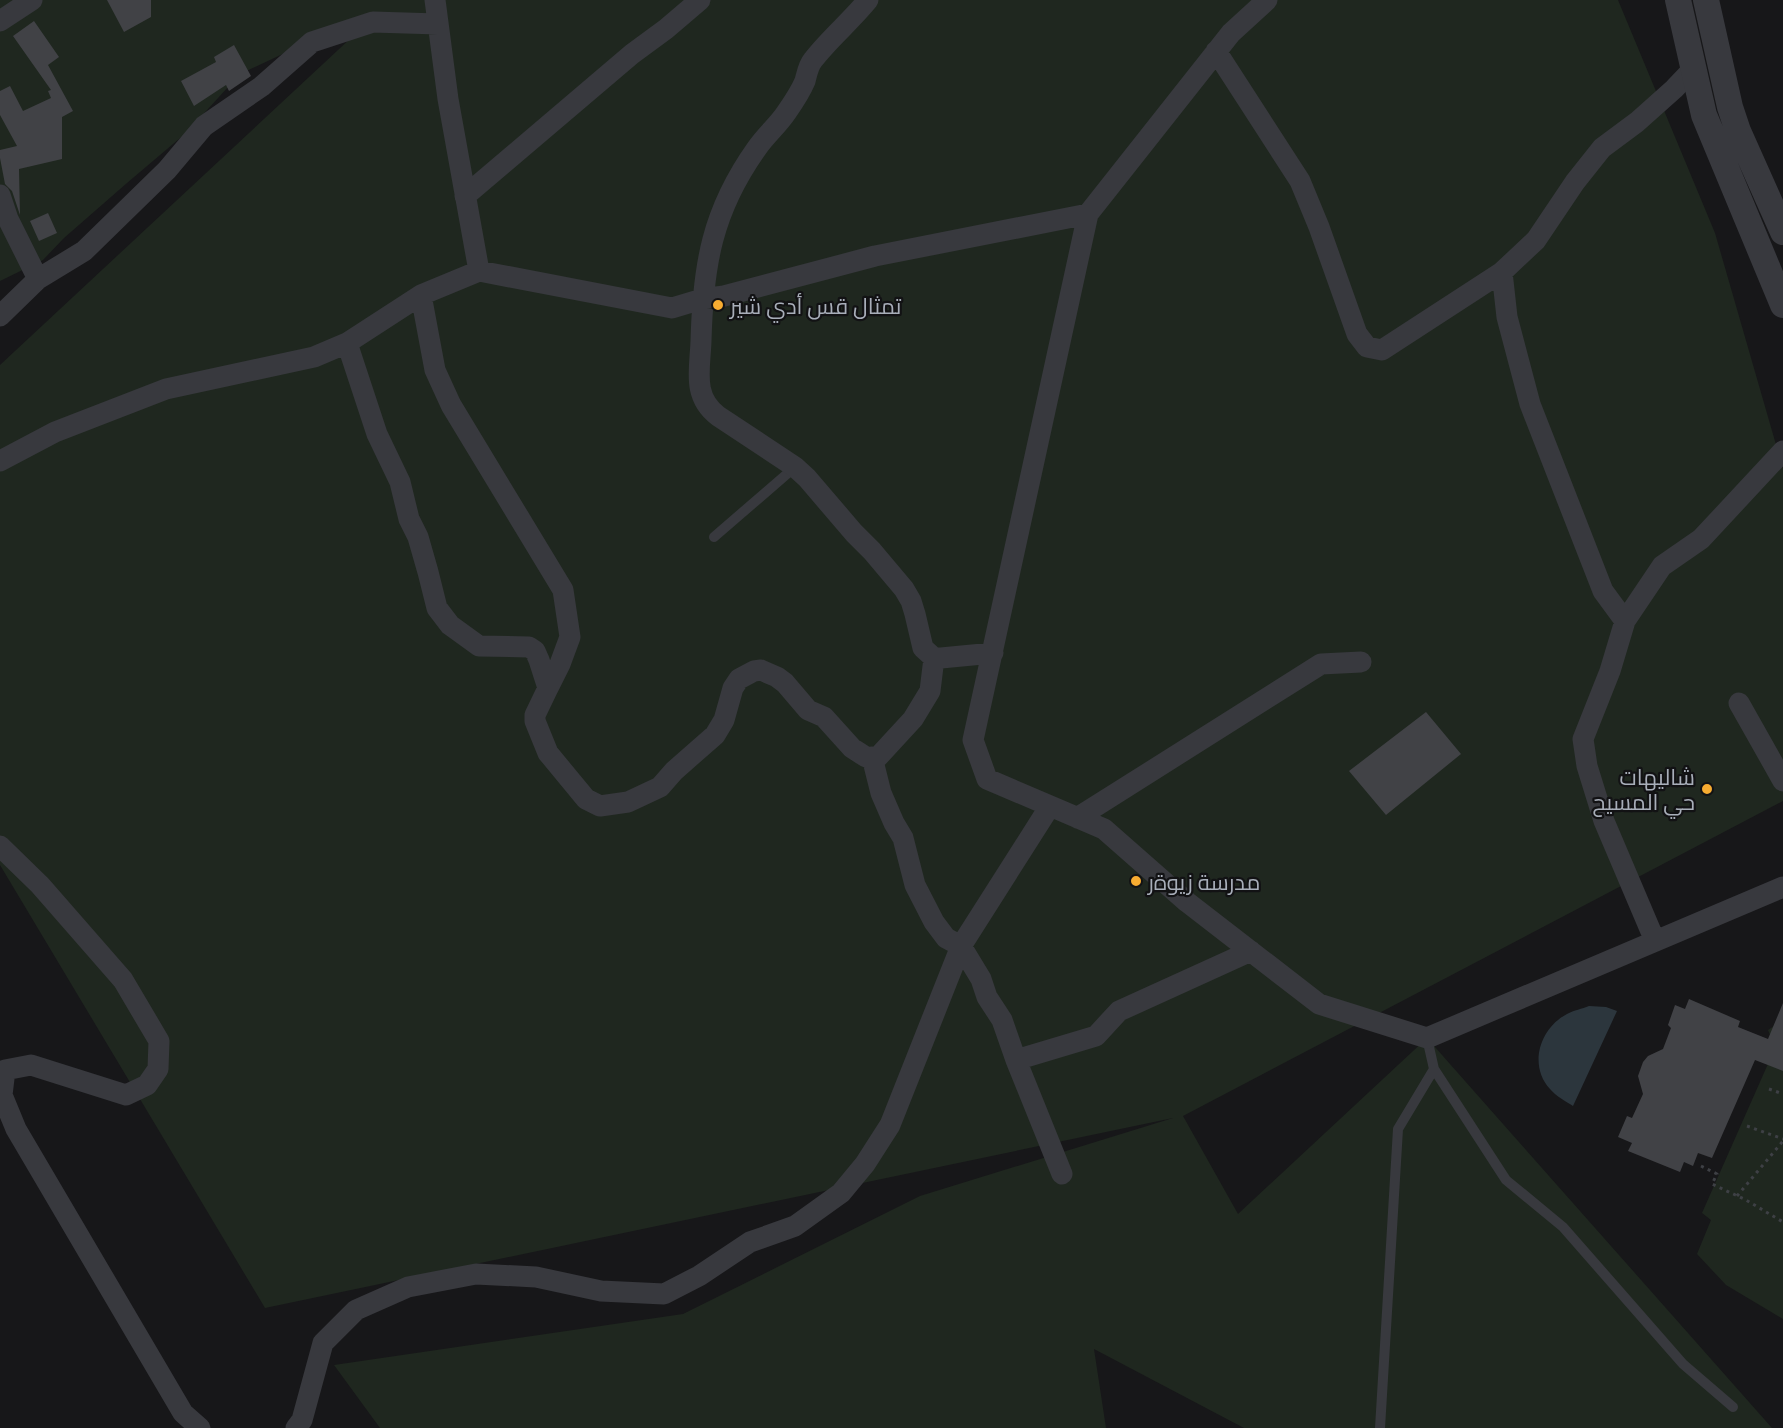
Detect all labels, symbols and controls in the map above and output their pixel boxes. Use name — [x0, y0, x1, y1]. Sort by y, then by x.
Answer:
place label: تمثال قس أدي شير — [728, 292, 901, 323]
marker: تمثال قس أدي شير — [711, 298, 725, 312]
place label: شاليهات حي المسيح — [1592, 763, 1695, 819]
marker: شاليهات حي المسيح — [1700, 782, 1714, 796]
place label: مدرسة زيوةر — [1146, 868, 1260, 895]
marker: مدرسة زيوةر — [1129, 874, 1143, 888]

